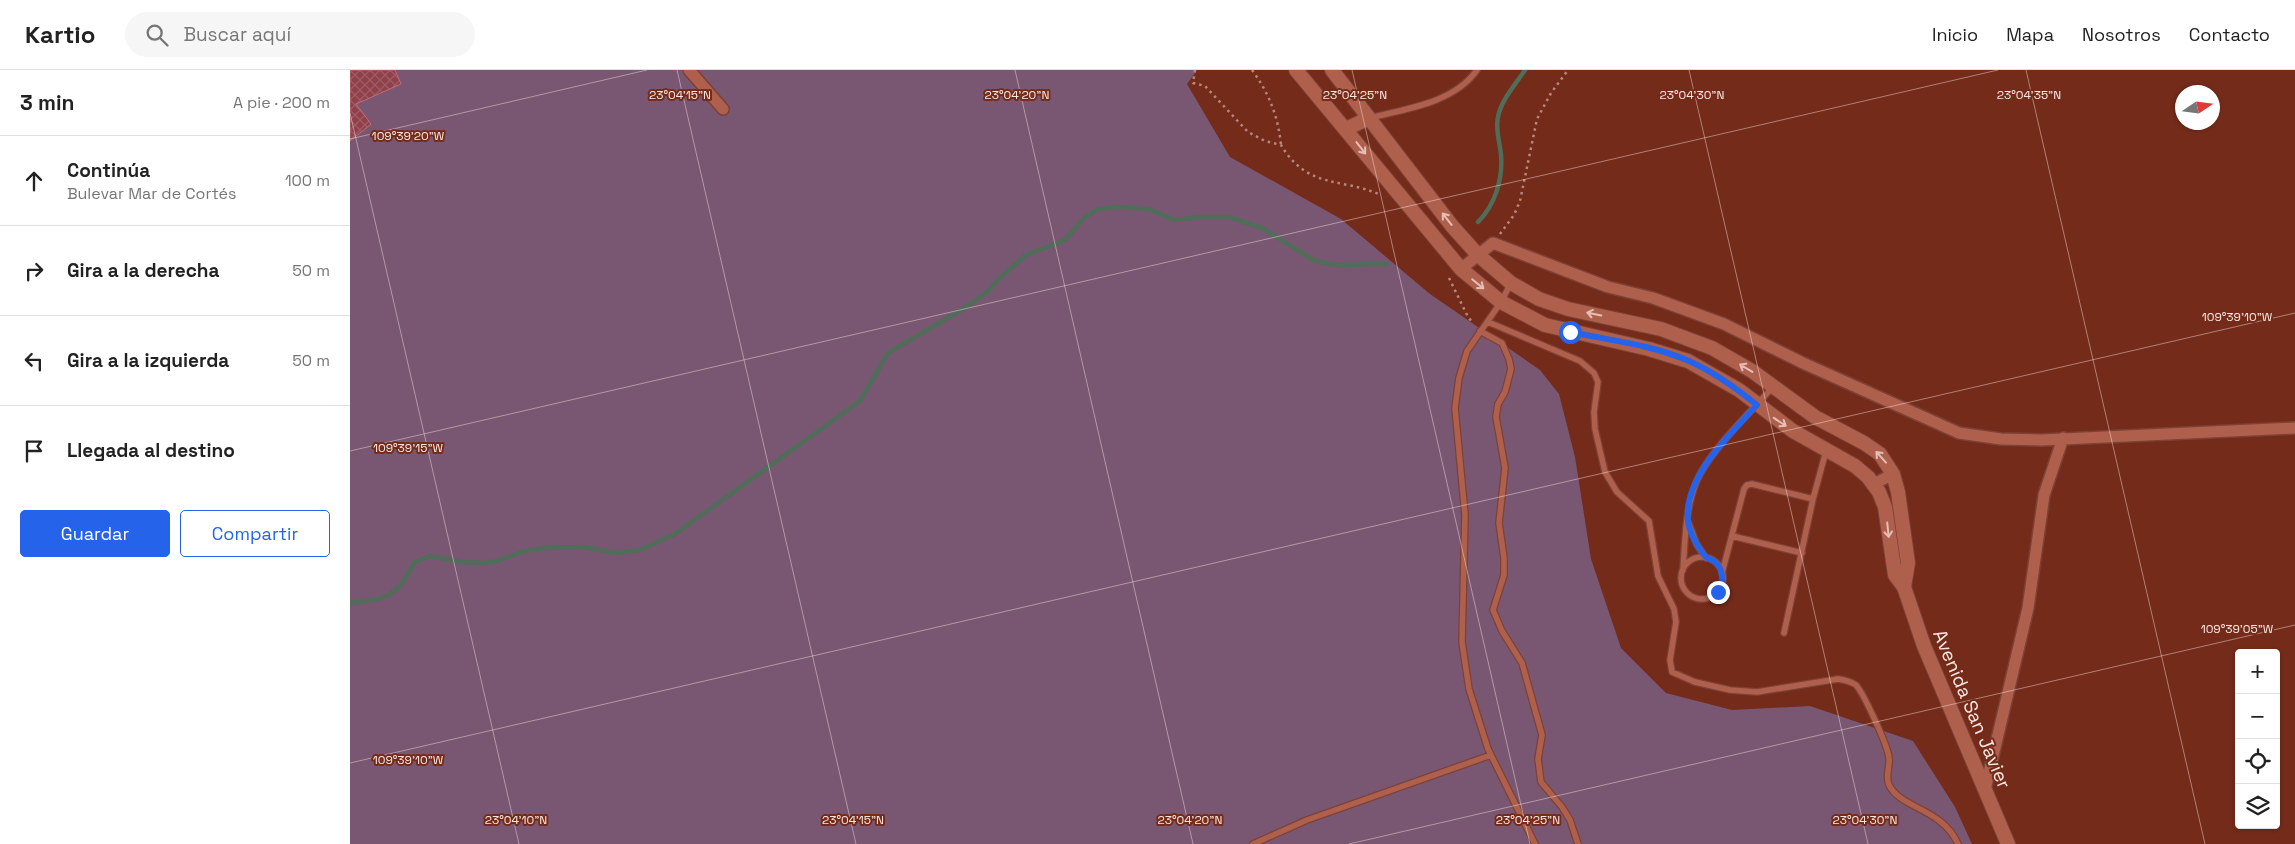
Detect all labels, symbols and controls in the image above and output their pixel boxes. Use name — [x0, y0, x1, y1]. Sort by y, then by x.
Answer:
search box — [125, 12, 475, 57]
text: Kartio — [25, 19, 95, 50]
icon: search — [143, 21, 171, 49]
text: Buscar aquí — [183, 22, 291, 47]
text: Inicio — [1932, 23, 1978, 46]
text: Mapa — [2006, 23, 2054, 46]
text: Nosotros — [2082, 23, 2161, 46]
text: Contacto — [2189, 23, 2270, 46]
north arrow — [2175, 85, 2220, 130]
text: 23°04'15"N — [649, 87, 711, 103]
text: 23°04'20"N — [985, 87, 1049, 103]
text: 23°04'25"N — [1323, 87, 1387, 103]
text: 23°04'30"N — [1660, 87, 1724, 103]
text: 23°04'35"N — [1997, 87, 2061, 103]
text: 3 min — [20, 89, 75, 116]
text: A pie · 200 m — [233, 92, 330, 113]
text: 109°39'20"W — [372, 128, 445, 144]
one-way arrow — [1355, 141, 1366, 154]
text: Continúa — [67, 158, 150, 183]
icon: ahead — [20, 167, 48, 195]
text: 100 m — [285, 170, 330, 191]
text: Bulevar Mar de Cortés — [67, 183, 236, 204]
one-way arrow — [1441, 213, 1452, 226]
icon: right — [20, 257, 48, 285]
text: Gira a la derecha — [67, 258, 219, 283]
text: 50 m — [292, 260, 330, 281]
one-way arrow — [1471, 278, 1484, 289]
one-way arrow — [1586, 309, 1602, 319]
text: 109°39'10"W — [2202, 309, 2273, 325]
route start — [1559, 321, 1582, 344]
icon: left — [20, 347, 48, 375]
text: Gira a la izquierda — [67, 348, 229, 373]
text: 50 m — [292, 350, 330, 371]
one-way arrow — [1739, 362, 1753, 372]
one-way arrow — [1773, 417, 1787, 427]
icon: arrive — [20, 437, 48, 465]
text: Llegada al destino — [67, 438, 235, 463]
text: 109°39'15"W — [373, 440, 444, 456]
one-way arrow — [1875, 450, 1886, 463]
button: Guardar — [20, 510, 170, 557]
button: Compartir — [180, 510, 330, 557]
one-way arrow — [1883, 522, 1893, 538]
route end — [1707, 581, 1730, 604]
text: 109°39'05"W — [2201, 621, 2274, 637]
street label: Avenida San Javier — [1927, 626, 2017, 792]
map controls — [2235, 649, 2280, 829]
button: + — [2235, 649, 2280, 694]
button: − — [2235, 694, 2280, 739]
button: locate — [2235, 739, 2280, 784]
text: 109°39'10"W — [373, 752, 444, 768]
button: layers — [2235, 784, 2280, 829]
text: 23°04'10"N — [485, 812, 547, 828]
text: 23°04'15"N — [822, 812, 884, 828]
text: 23°04'20"N — [1158, 812, 1222, 828]
text: 23°04'25"N — [1496, 812, 1560, 828]
text: 23°04'30"N — [1833, 812, 1897, 828]

